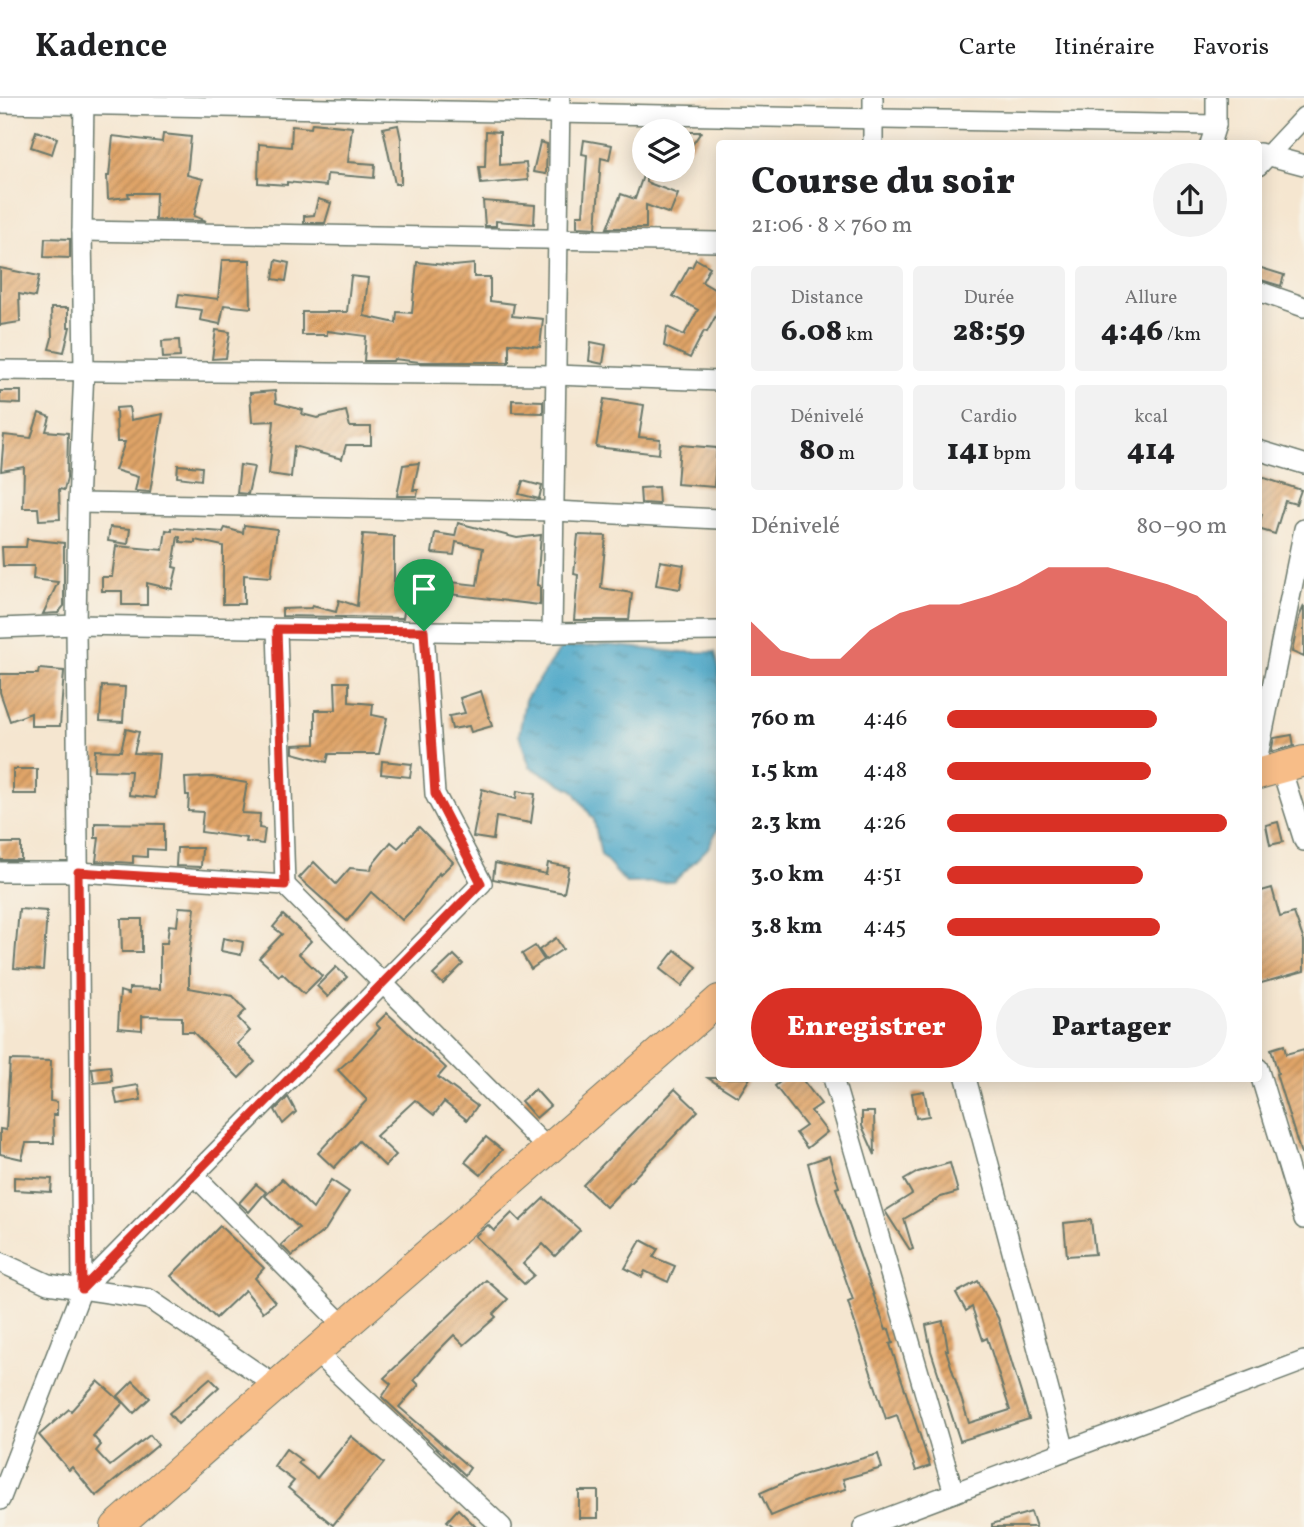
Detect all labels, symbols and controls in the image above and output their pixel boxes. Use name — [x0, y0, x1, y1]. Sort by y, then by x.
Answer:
text: Kadence — [35, 25, 167, 71]
text: Carte — [959, 31, 1016, 65]
text: Itinéraire — [1054, 31, 1155, 65]
text: Favoris — [1193, 31, 1269, 65]
map controls — [632, 119, 695, 182]
button: layers — [632, 119, 695, 182]
text: Course du soir — [751, 157, 1015, 210]
button: share — [1153, 163, 1227, 237]
text: 21:06 · 8 × 760 m — [751, 210, 912, 242]
text: Distance — [791, 285, 863, 311]
text: Durée — [964, 285, 1014, 311]
text: Allure — [1125, 285, 1177, 311]
text: 6.08 — [781, 311, 842, 353]
text: 28:59 — [953, 311, 1025, 353]
text: 4:46 — [1101, 311, 1163, 353]
text: km — [842, 322, 873, 348]
text: /km — [1163, 322, 1201, 348]
text: Dénivelé — [790, 404, 864, 430]
text: Cardio — [961, 404, 1017, 430]
text: kcal — [1134, 404, 1168, 430]
text: 80 — [799, 430, 834, 472]
text: 141 — [947, 430, 989, 472]
text: 414 — [1127, 430, 1175, 472]
text: m — [834, 441, 855, 467]
text: bpm — [989, 441, 1031, 467]
text: Dénivelé — [751, 511, 840, 543]
text: 80–90 m — [1137, 511, 1227, 543]
pin — [394, 559, 454, 631]
icon: arrive — [405, 570, 443, 608]
text: 760 m — [751, 703, 815, 735]
text: 4:46 — [863, 703, 907, 735]
text: 1.5 km — [751, 755, 818, 787]
text: 4:48 — [863, 755, 907, 787]
text: 2.3 km — [751, 807, 822, 839]
text: 4:26 — [863, 807, 906, 839]
text: 3.0 km — [751, 859, 824, 891]
text: 4:51 — [863, 859, 902, 891]
text: 3.8 km — [751, 911, 823, 943]
text: 4:45 — [863, 911, 906, 943]
button: Enregistrer — [751, 988, 982, 1068]
button: Partager — [996, 988, 1227, 1068]

